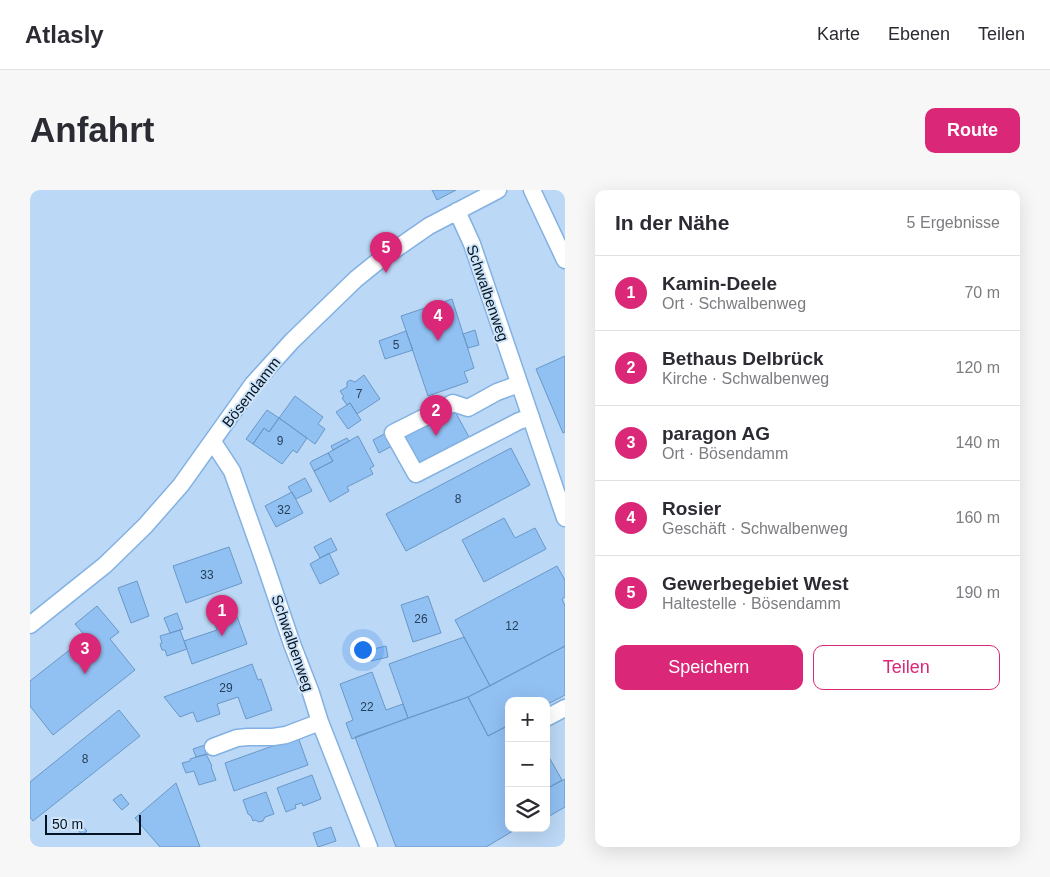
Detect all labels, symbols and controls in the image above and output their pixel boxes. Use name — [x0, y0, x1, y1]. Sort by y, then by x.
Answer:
text: Atlasly — [25, 21, 104, 48]
text: Karte — [817, 24, 860, 44]
text: Ebenen — [888, 24, 950, 44]
text: Teilen — [978, 24, 1025, 44]
button: Route — [925, 108, 1020, 153]
text: Anfahrt — [30, 110, 154, 149]
text: In der Nähe — [615, 211, 729, 234]
text: 5 Ergebnisse — [907, 214, 1000, 231]
pin: 5 — [370, 232, 402, 273]
street label: Schwalbenweg — [464, 243, 512, 343]
text: Kamin-Deele — [662, 273, 777, 294]
text: 1 — [627, 284, 635, 301]
text: 70 m — [964, 284, 1000, 301]
text: Ort · Schwalbenweg — [662, 295, 806, 312]
pin: 4 — [422, 300, 454, 341]
house number: 5 — [393, 338, 400, 352]
text: Bethaus Delbrück — [662, 348, 824, 369]
street label: Bösendamm — [218, 354, 284, 430]
text: 2 — [627, 359, 635, 376]
text: 120 m — [956, 359, 1000, 376]
text: Kirche · Schwalbenweg — [662, 370, 829, 387]
house number: 7 — [356, 387, 363, 401]
pin: 2 — [420, 395, 452, 436]
text: paragon AG — [662, 423, 770, 444]
house number: 9 — [277, 434, 284, 448]
text: 3 — [627, 434, 635, 451]
text: 140 m — [956, 434, 1000, 451]
text: Ort · Bösendamm — [662, 445, 788, 462]
house number: 8 — [455, 492, 462, 506]
text: Rosier — [662, 498, 721, 519]
house number: 32 — [277, 503, 291, 517]
text: 4 — [627, 509, 635, 526]
text: 160 m — [956, 509, 1000, 526]
text: Geschäft · Schwalbenweg — [662, 520, 848, 537]
house number: 33 — [200, 568, 214, 582]
text: Gewerbegebiet West — [662, 573, 849, 594]
text: 5 — [627, 584, 635, 601]
text: 190 m — [956, 584, 1000, 601]
street label: Schwalbenweg — [269, 593, 317, 693]
pin: 1 — [206, 595, 238, 636]
text: Haltestelle · Bösendamm — [662, 595, 841, 612]
house number: 26 — [414, 612, 428, 626]
house number: 12 — [505, 619, 519, 633]
pin: 3 — [69, 633, 101, 674]
your location — [350, 637, 376, 663]
button: Speichern — [615, 645, 803, 690]
button: Teilen — [813, 645, 1000, 690]
house number: 29 — [219, 681, 233, 695]
map controls — [505, 697, 550, 832]
button: + — [505, 697, 550, 742]
house number: 22 — [360, 700, 374, 714]
button: − — [505, 742, 550, 787]
house number: 8 — [82, 752, 89, 766]
button: layers — [505, 787, 550, 832]
scale bar — [45, 812, 141, 835]
text: 50 m — [52, 816, 83, 832]

